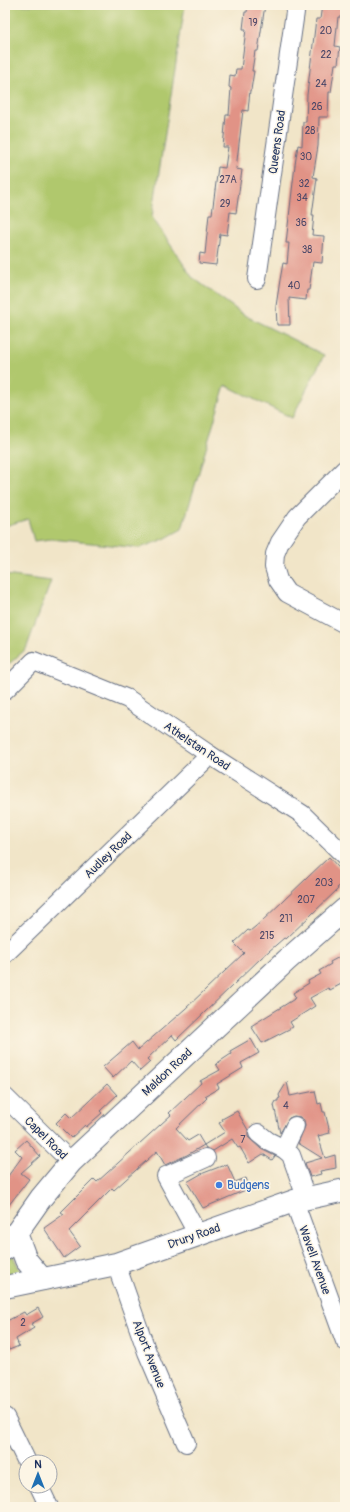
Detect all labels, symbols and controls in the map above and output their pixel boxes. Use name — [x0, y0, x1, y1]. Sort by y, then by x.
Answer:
house number: 19 — [248, 17, 258, 29]
house number: 20 — [320, 25, 332, 37]
house number: 22 — [320, 49, 332, 61]
house number: 24 — [315, 78, 327, 90]
house number: 26 — [311, 101, 323, 113]
street label: Queens Road — [266, 109, 289, 175]
house number: 28 — [305, 125, 315, 137]
house number: 30 — [300, 151, 312, 163]
house number: 27A — [219, 174, 237, 186]
house number: 32 — [298, 178, 310, 190]
house number: 34 — [296, 192, 308, 204]
house number: 29 — [220, 198, 230, 210]
house number: 36 — [295, 217, 307, 229]
house number: 38 — [302, 244, 312, 256]
house number: 40 — [288, 280, 300, 292]
street label: Athelstan Road — [161, 719, 233, 774]
street label: Audley Road — [81, 829, 135, 882]
house number: 203 — [315, 877, 333, 889]
house number: 207 — [297, 894, 316, 906]
house number: 211 — [279, 913, 293, 925]
house number: 215 — [260, 930, 274, 942]
street label: Maldon Road — [139, 1045, 196, 1099]
house number: 4 — [283, 1100, 289, 1112]
street label: Capel Road — [21, 1114, 70, 1163]
house number: 7 — [240, 1134, 246, 1146]
place label: Budgens — [227, 1178, 270, 1193]
marker: Budgens — [214, 1180, 224, 1190]
street label: Drury Road — [166, 1220, 223, 1252]
street label: Wavell Avenue — [295, 1224, 334, 1297]
house number: 2 — [20, 1317, 26, 1329]
street label: Alport Avenue — [129, 1318, 168, 1390]
north arrow — [18, 1454, 58, 1494]
text: N — [34, 1458, 42, 1471]

